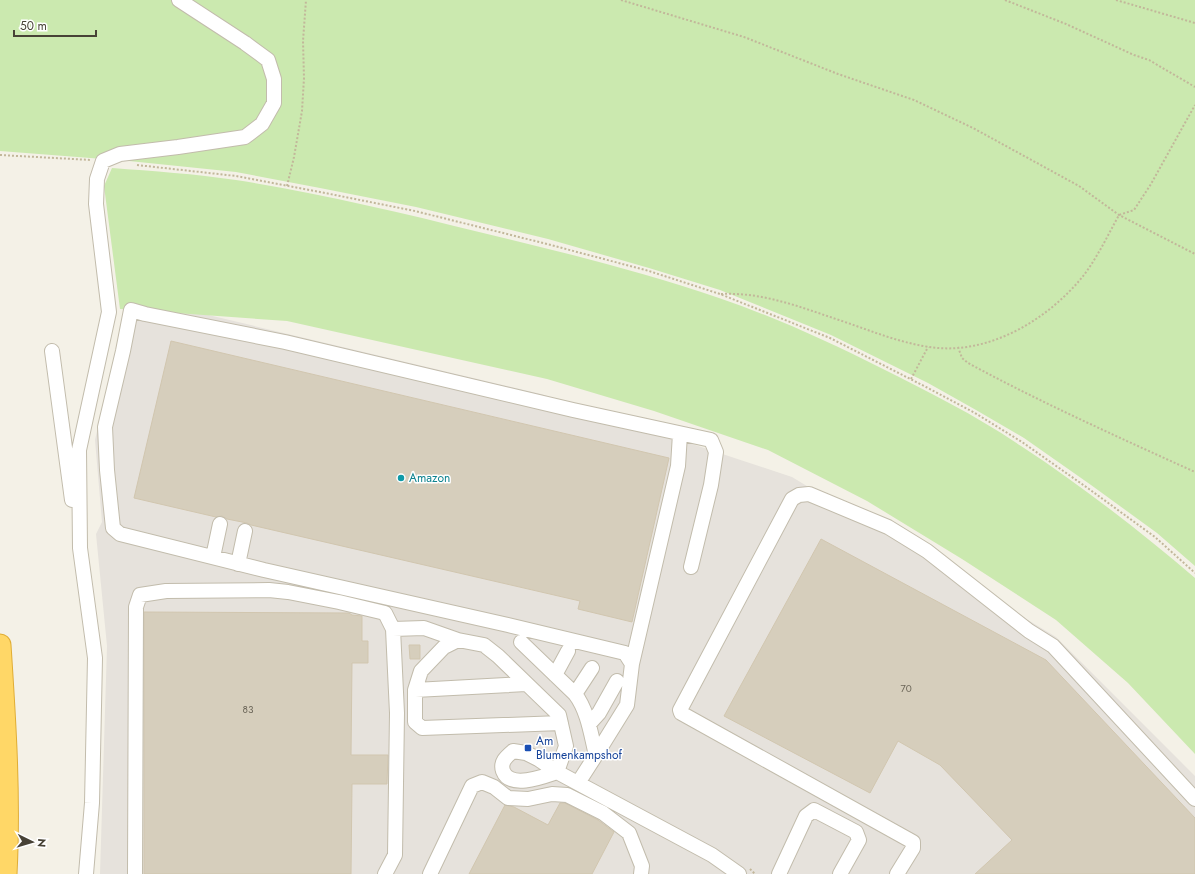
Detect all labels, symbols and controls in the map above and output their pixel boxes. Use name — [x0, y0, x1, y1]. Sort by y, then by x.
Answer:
scale bar — [14, 12, 96, 38]
text: 50 m — [20, 17, 47, 35]
place label: Amazon — [409, 469, 450, 487]
marker: Amazon — [396, 473, 406, 483]
house number: 70 — [900, 681, 912, 696]
house number: 83 — [243, 702, 254, 717]
place label: Am Blumenkampshof — [536, 732, 623, 764]
marker: Am Blumenkampshof — [523, 743, 533, 753]
north arrow — [12, 822, 52, 862]
text: N — [34, 838, 50, 848]

